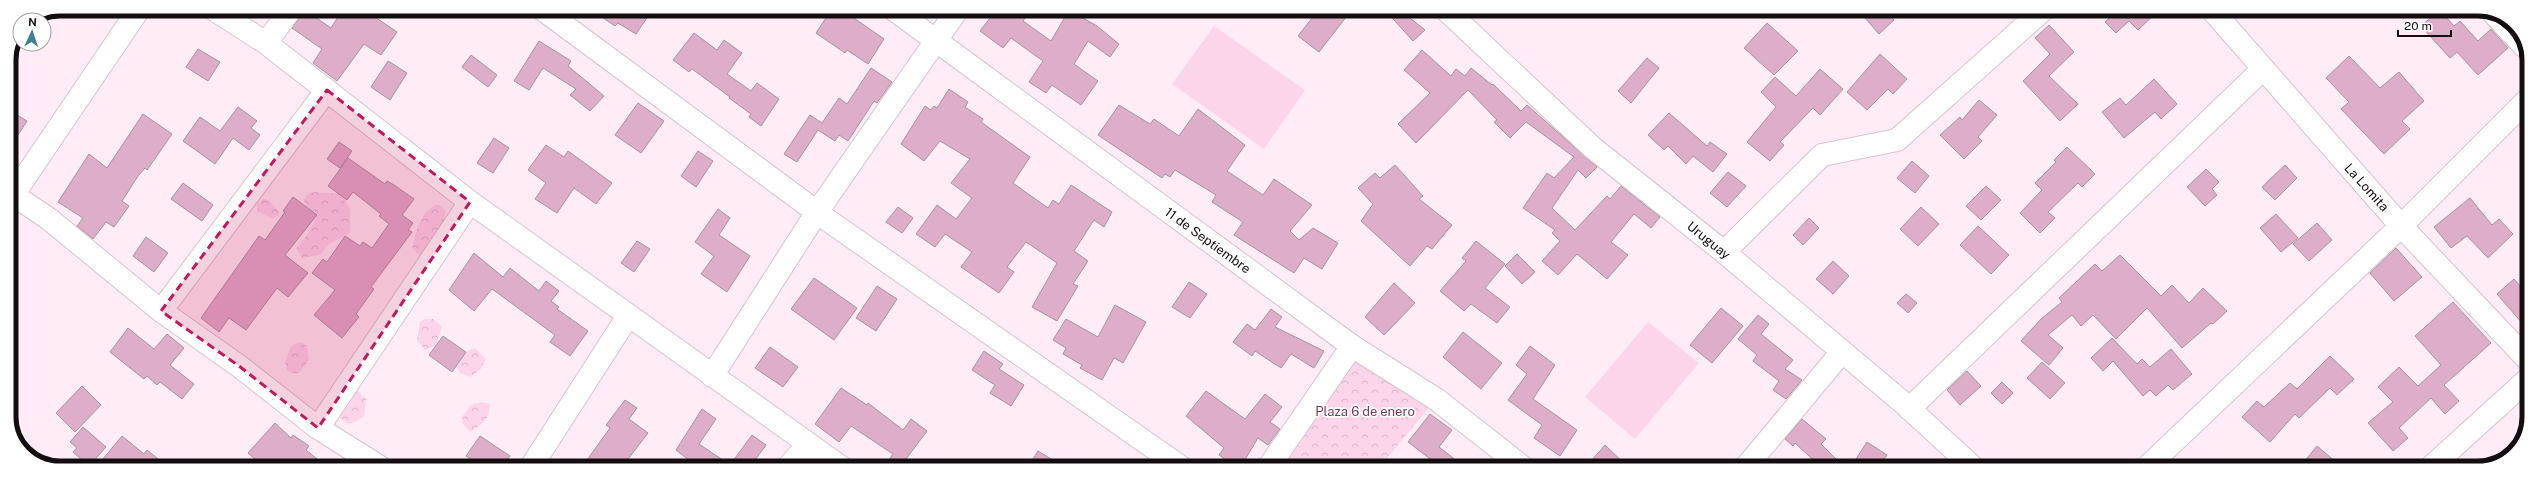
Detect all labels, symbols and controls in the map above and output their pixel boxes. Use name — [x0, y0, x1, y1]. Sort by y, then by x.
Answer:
north arrow — [12, 12, 52, 52]
scale bar — [2398, 12, 2451, 38]
text: N — [28, 16, 37, 28]
text: 20 m — [2404, 19, 2432, 33]
street label: La Lomita — [2341, 160, 2392, 214]
street label: 11 de Septiembre — [1162, 204, 1253, 277]
street label: Uruguay — [1684, 218, 1733, 262]
park label: Plaza 6 de enero — [1315, 404, 1415, 419]

